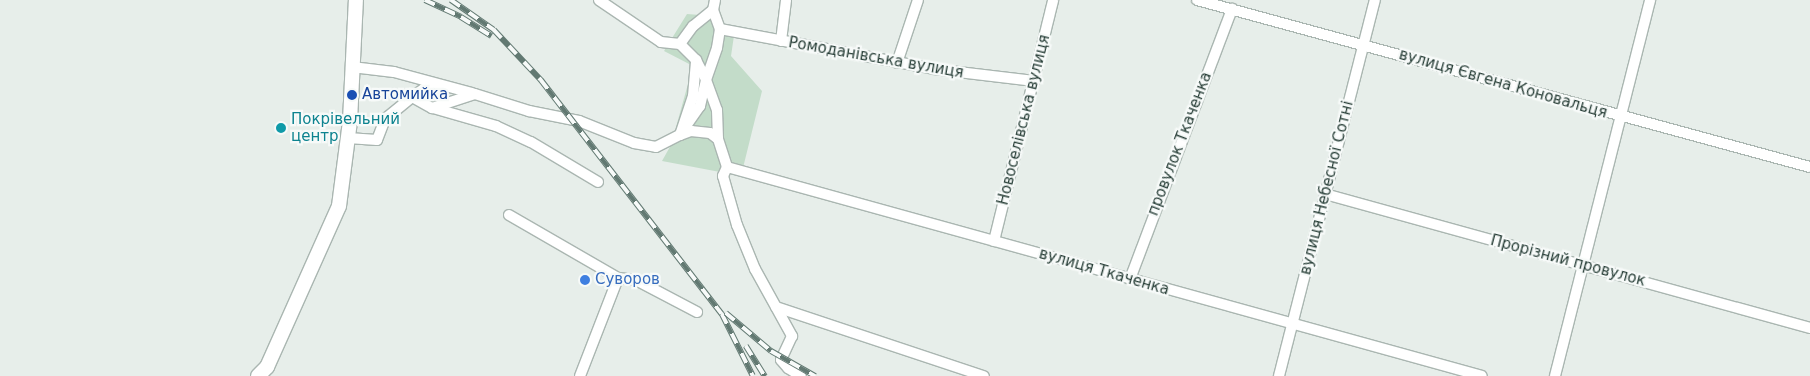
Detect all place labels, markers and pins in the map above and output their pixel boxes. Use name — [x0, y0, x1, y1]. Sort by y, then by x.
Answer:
place label: Автомийка — [362, 86, 448, 104]
marker: Автомийка — [346, 89, 358, 101]
place label: Покрівельний центр — [291, 110, 400, 145]
marker: Покрівельний центр — [275, 122, 287, 134]
place label: Суворов — [595, 271, 660, 289]
marker: Суворов — [579, 274, 591, 286]

